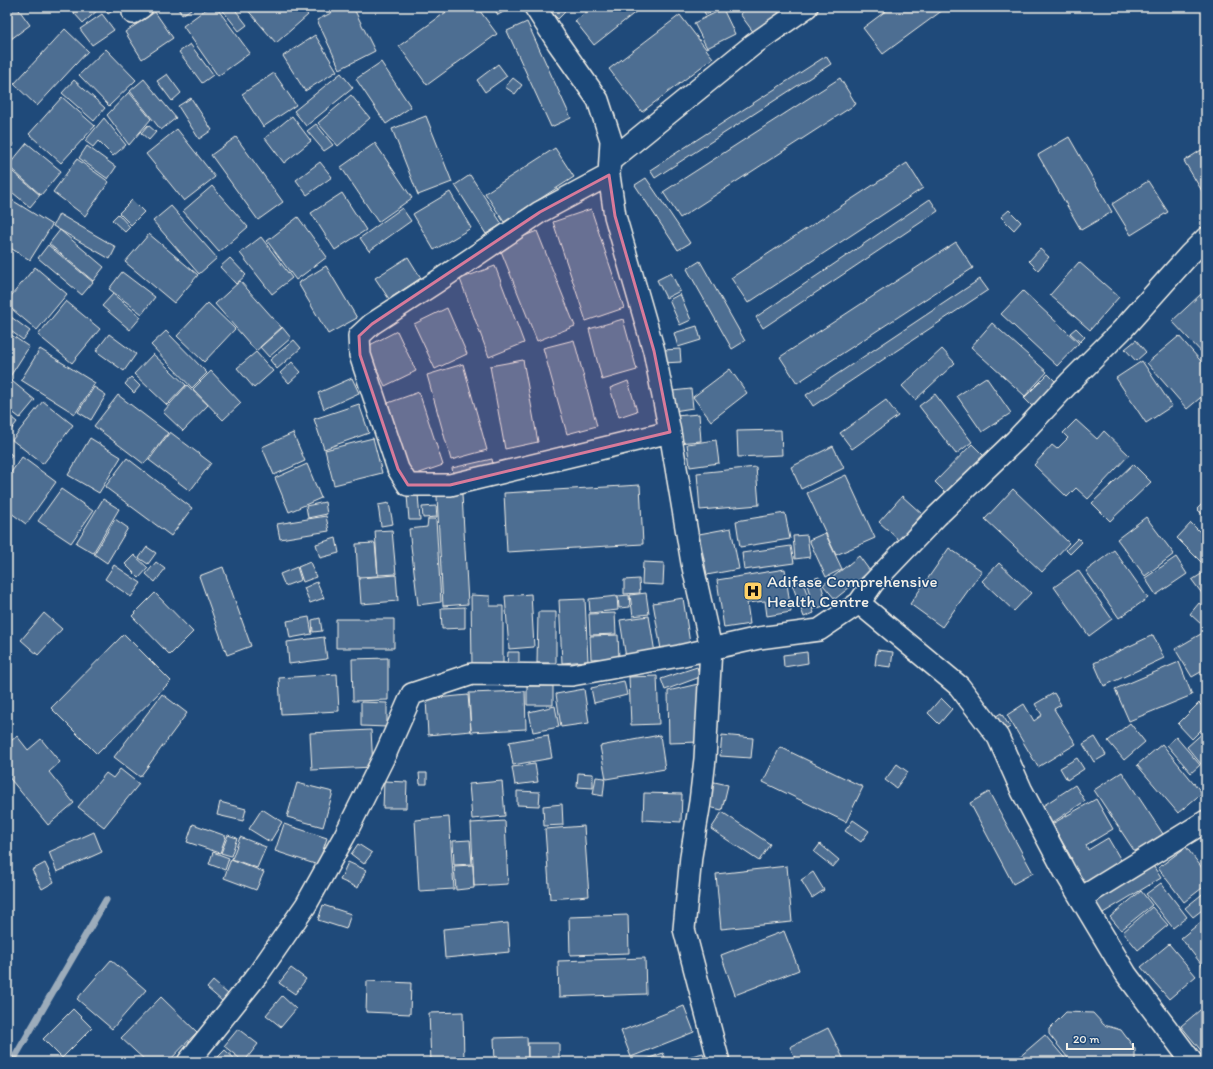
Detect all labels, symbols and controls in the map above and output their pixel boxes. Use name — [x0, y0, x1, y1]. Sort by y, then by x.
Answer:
place label: Adifase Comprehensive Health Centre — [767, 571, 938, 611]
hospital icon: Adifase Comprehensive Health Centre — [742, 580, 764, 602]
scale bar — [1067, 1025, 1133, 1051]
text: 20 m — [1073, 1032, 1100, 1046]

